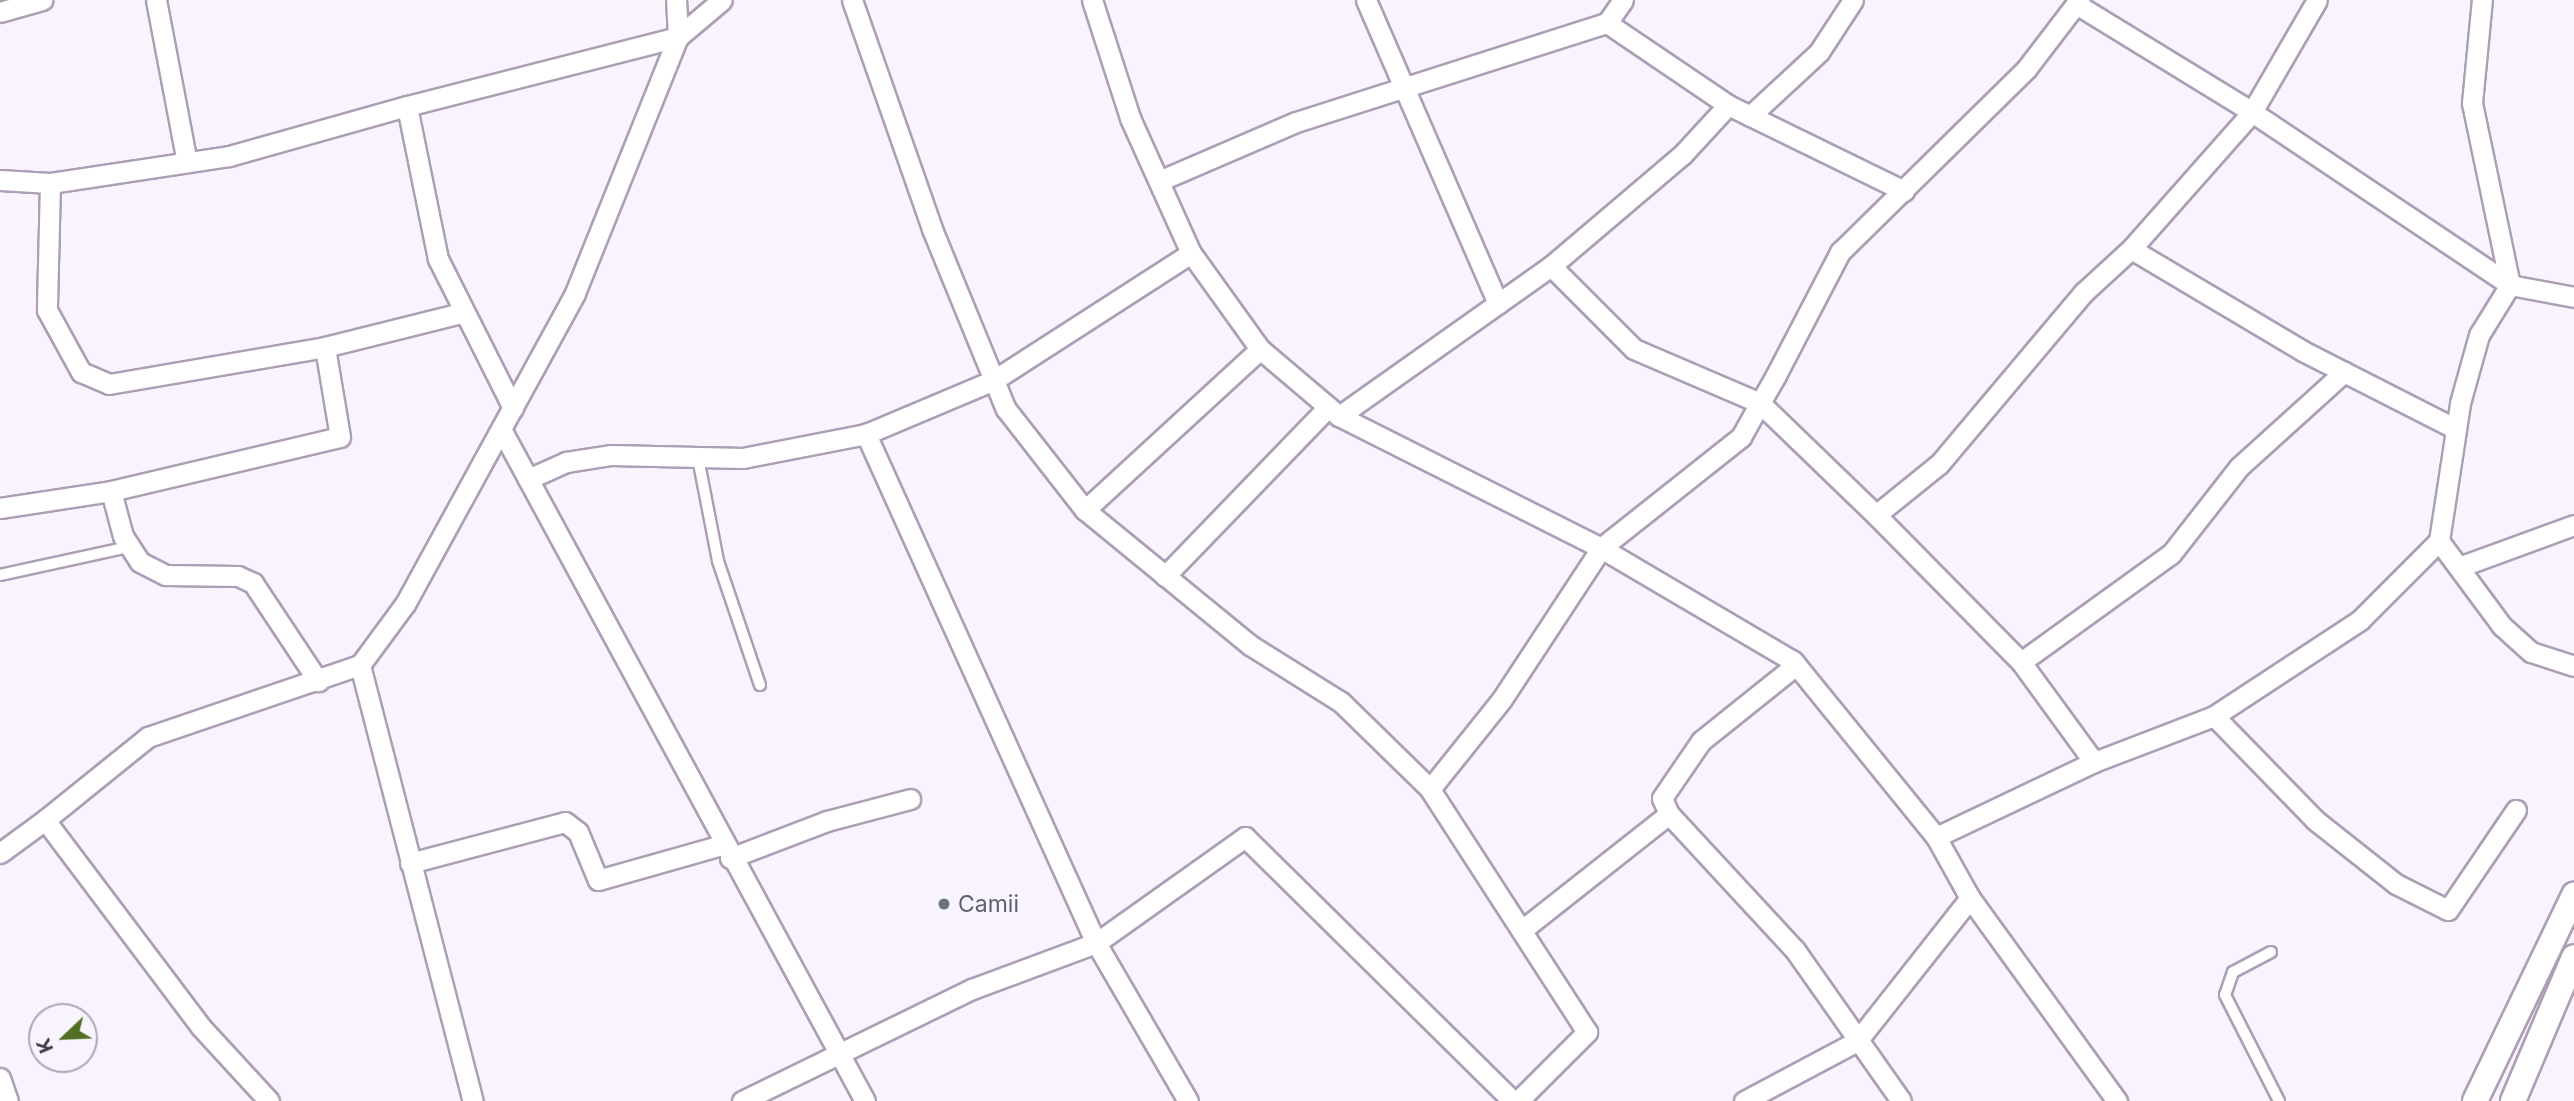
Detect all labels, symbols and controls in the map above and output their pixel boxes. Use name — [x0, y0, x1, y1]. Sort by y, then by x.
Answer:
place label: Camii — [958, 890, 1019, 918]
marker: Camii — [936, 896, 952, 912]
north arrow — [28, 1003, 98, 1073]
text: K — [32, 1035, 58, 1056]

